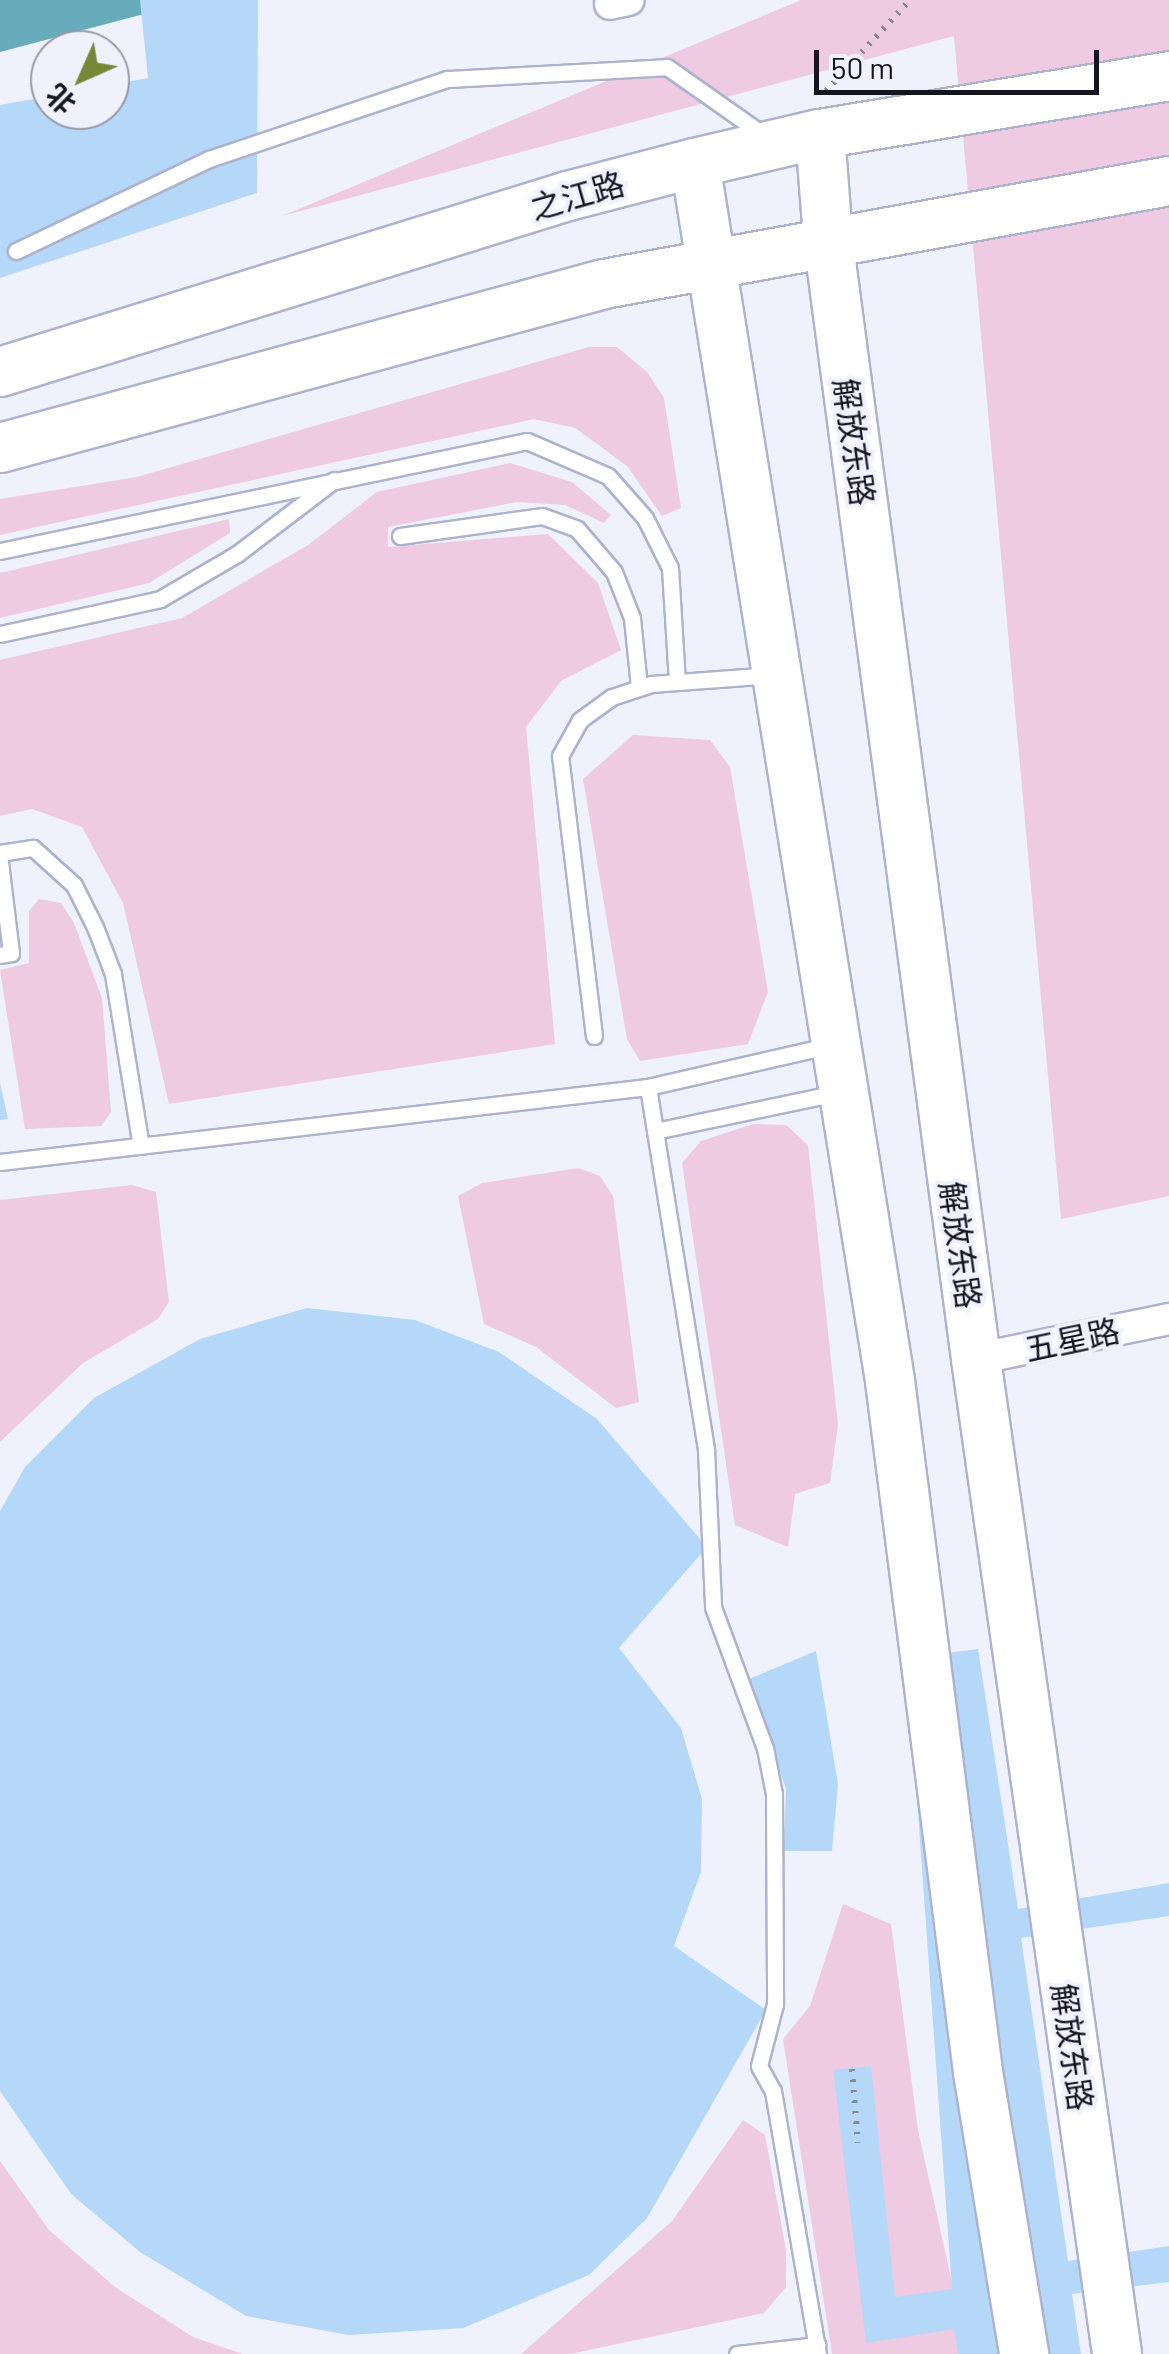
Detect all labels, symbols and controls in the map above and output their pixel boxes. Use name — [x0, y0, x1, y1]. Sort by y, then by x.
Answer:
north arrow — [30, 30, 130, 130]
scale bar — [819, 30, 1104, 92]
text: 50 m — [831, 49, 894, 85]
text: 北 — [38, 78, 82, 122]
street label: 之江路 — [526, 163, 628, 227]
street label: 解放东路 — [827, 376, 883, 508]
street label: 解放东路 — [933, 1179, 989, 1311]
street label: 五星路 — [1021, 1310, 1123, 1368]
street label: 解放东路 — [1045, 1981, 1101, 2113]

